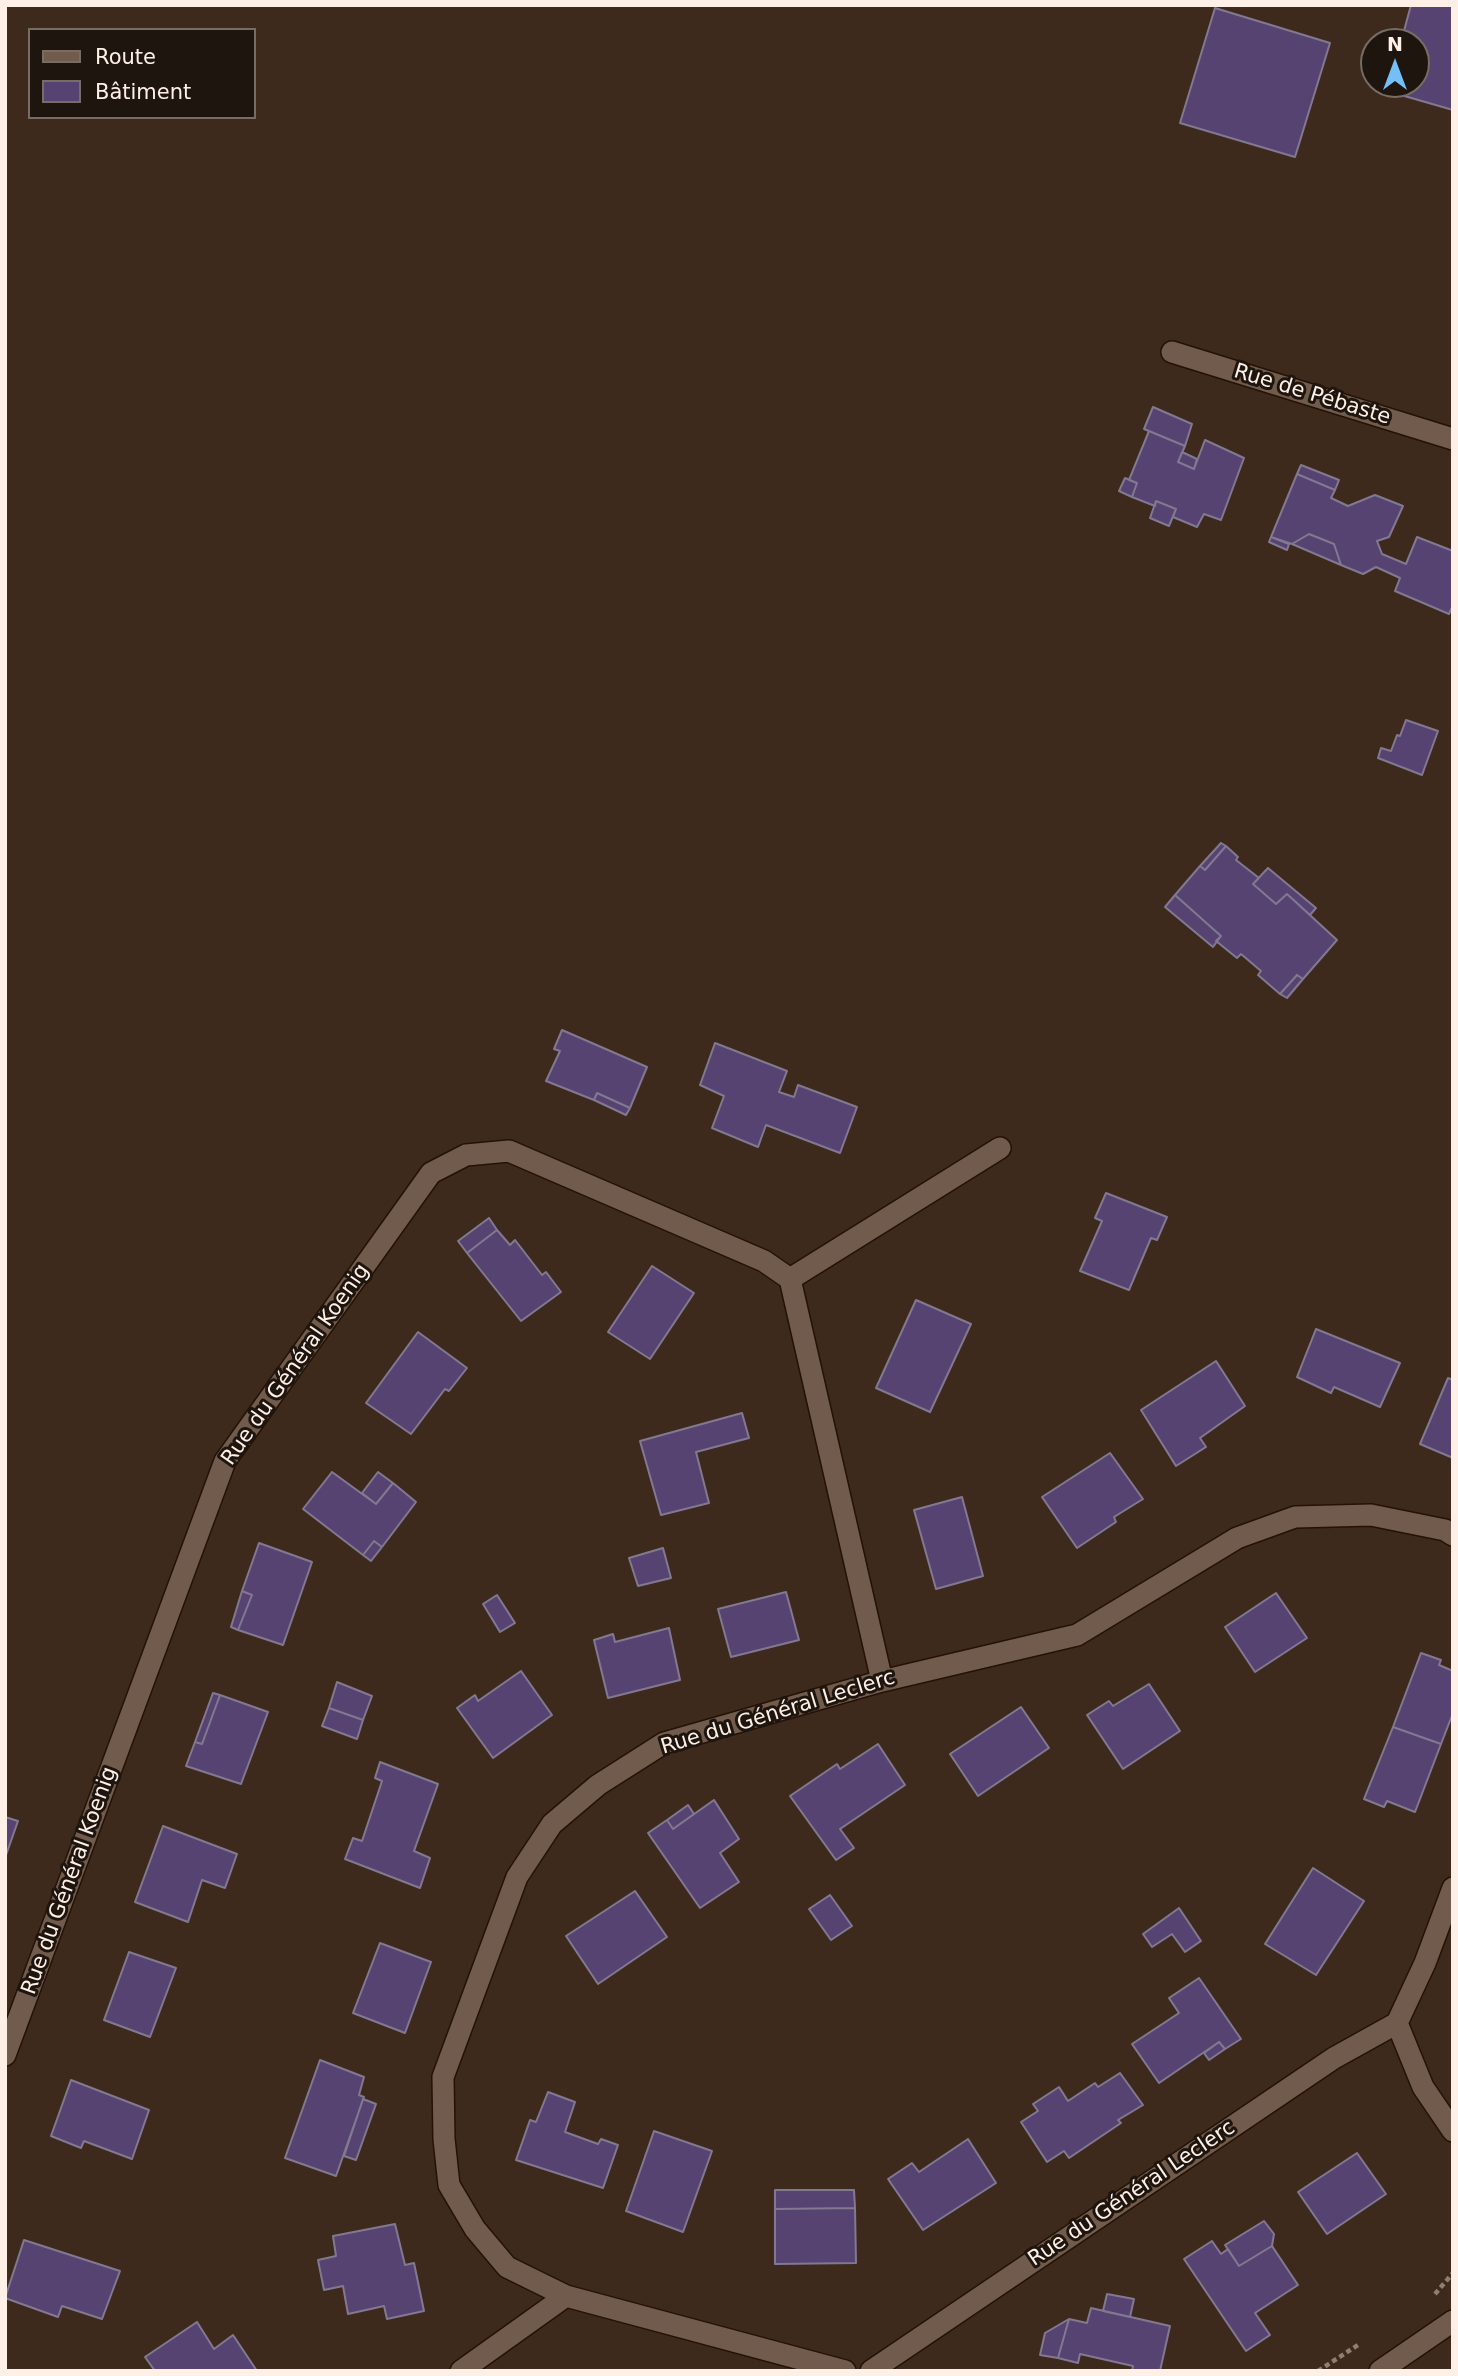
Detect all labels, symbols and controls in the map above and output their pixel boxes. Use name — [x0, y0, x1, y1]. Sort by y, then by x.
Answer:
legend — [28, 28, 256, 119]
north arrow — [1360, 28, 1430, 98]
text: N — [1387, 33, 1403, 55]
text: Route — [95, 45, 156, 69]
text: Bâtiment — [95, 80, 191, 104]
street label: Rue de Pébaste — [1231, 359, 1393, 431]
street label: Rue du Général Koenig — [217, 1259, 375, 1471]
street label: Rue du Général Leclerc — [658, 1665, 898, 1761]
street label: Rue du Général Koenig — [17, 1764, 123, 1998]
street label: Rue du Général Leclerc — [1024, 2115, 1240, 2273]

